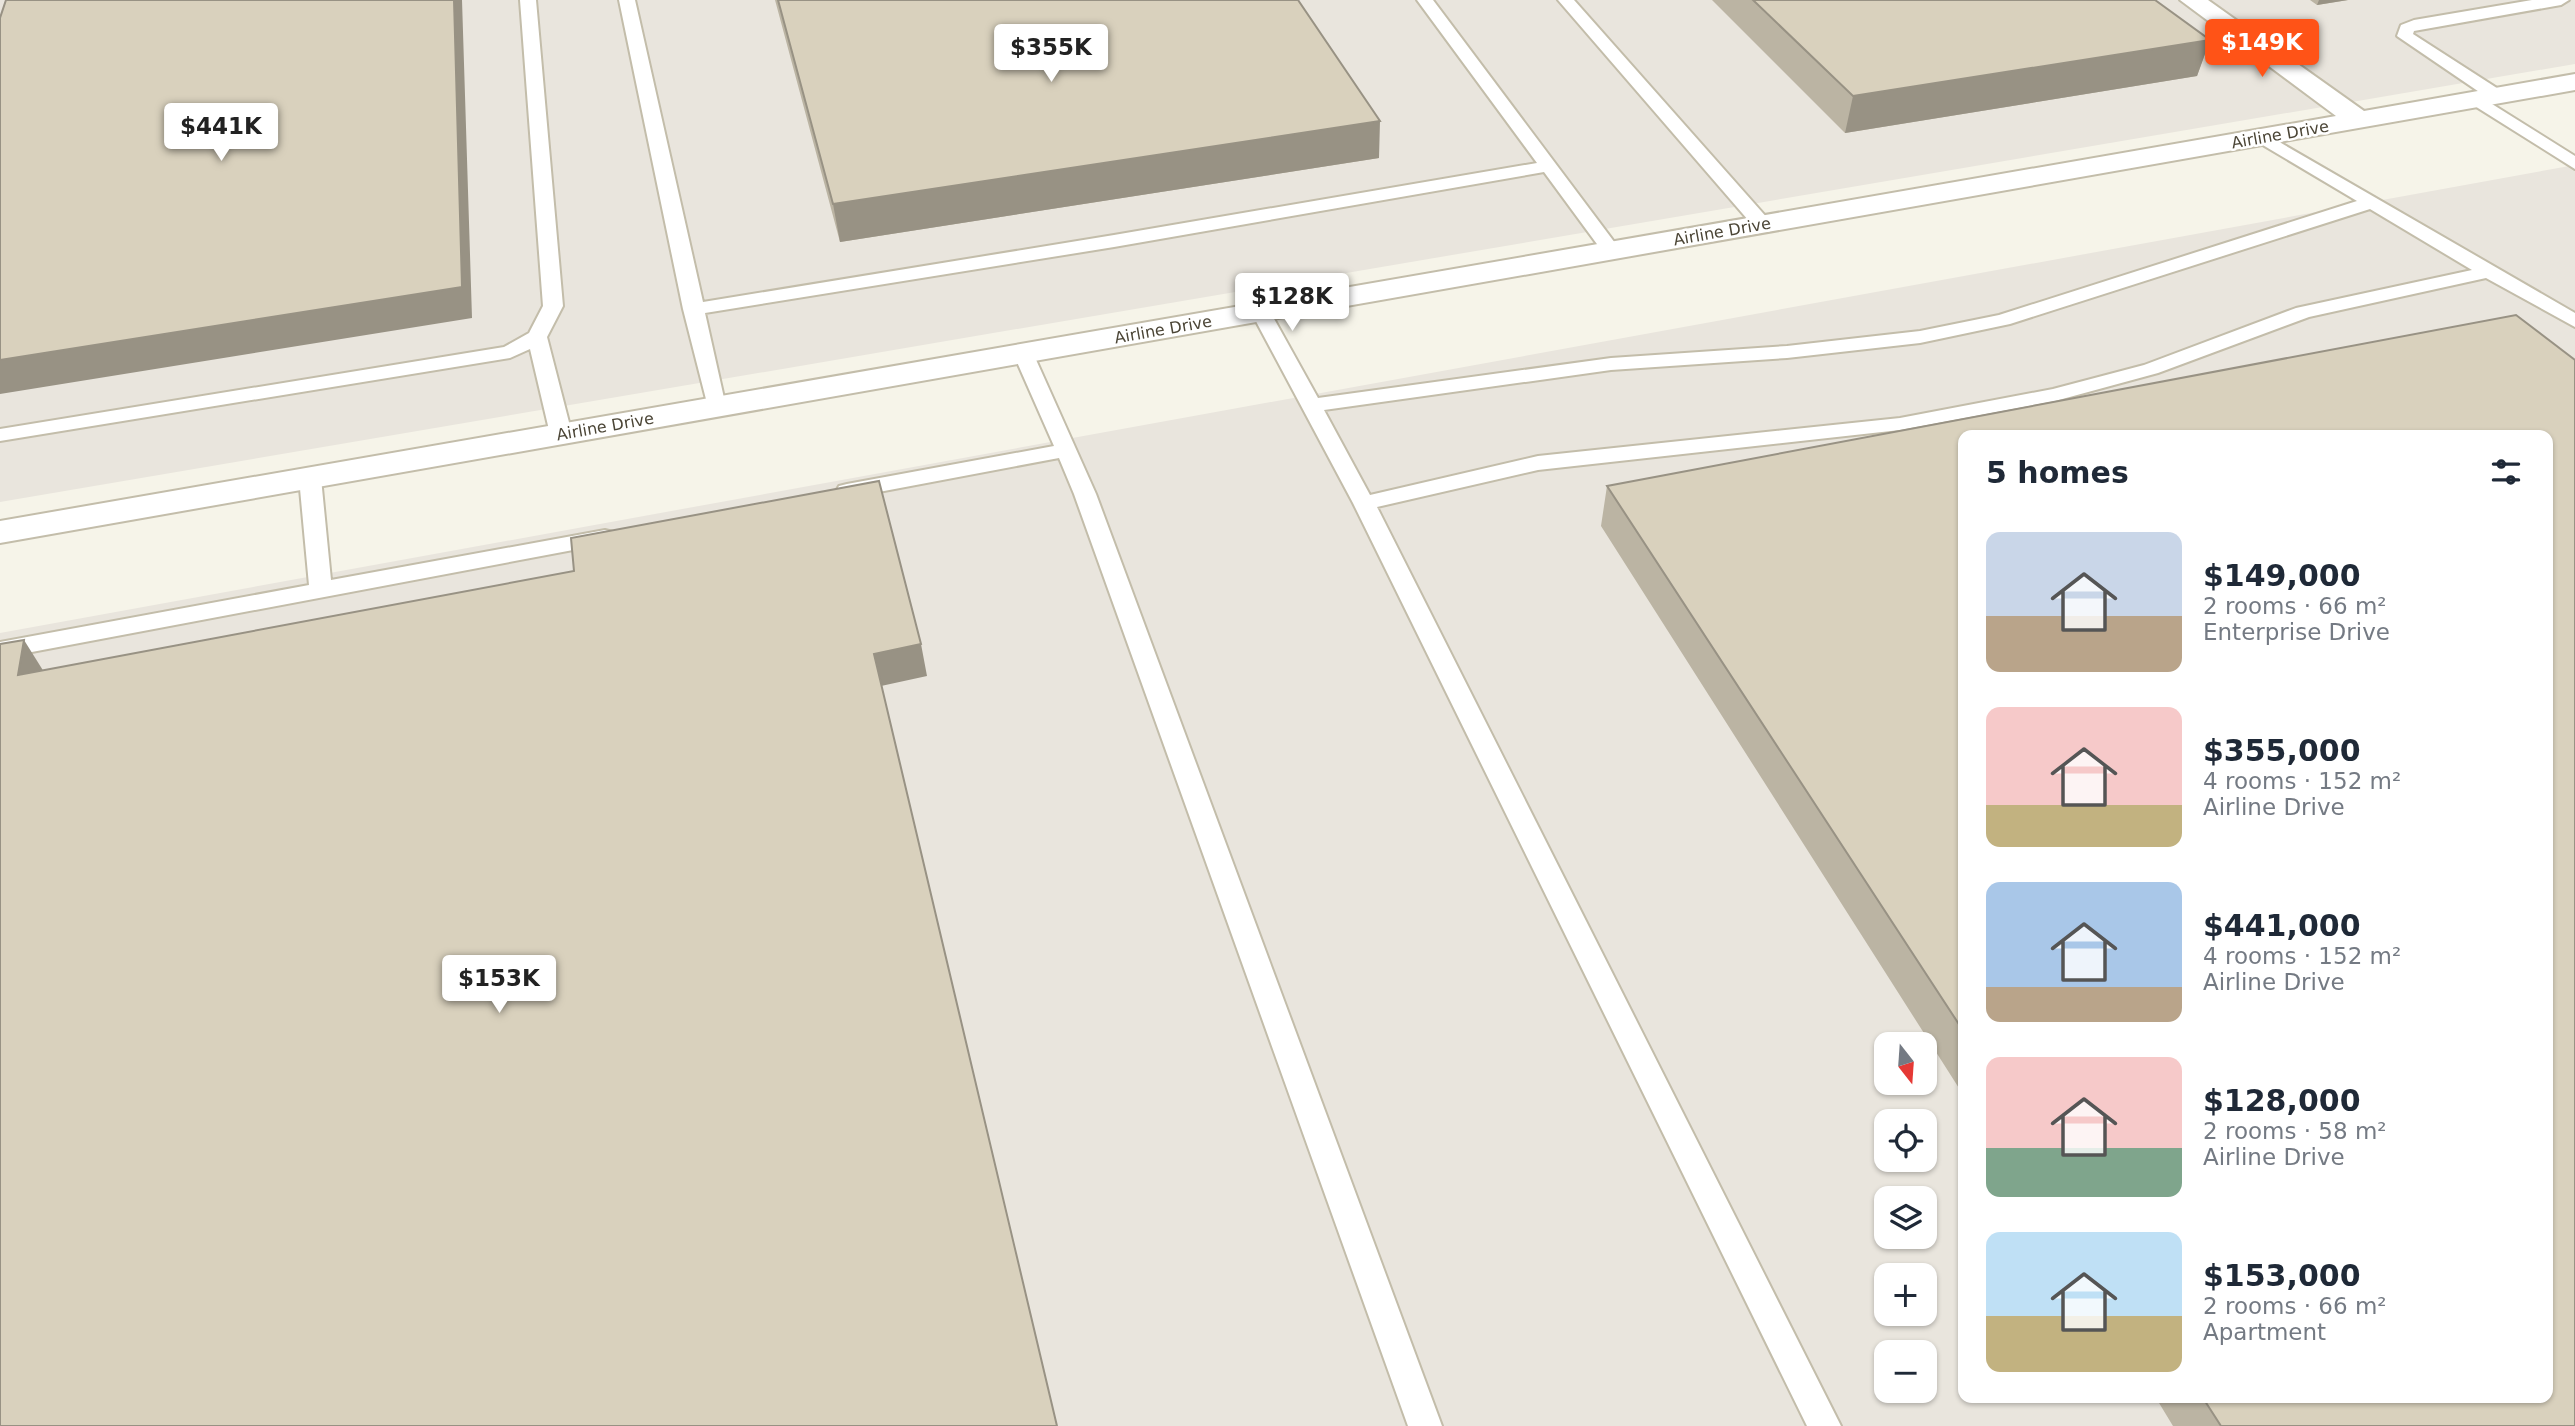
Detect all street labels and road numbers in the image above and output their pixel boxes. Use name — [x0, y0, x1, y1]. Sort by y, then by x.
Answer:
street label: Airline Drive — [2230, 117, 2330, 152]
street label: Airline Drive — [1672, 214, 1772, 249]
street label: Airline Drive — [1113, 312, 1213, 347]
street label: Airline Drive — [555, 409, 655, 444]

